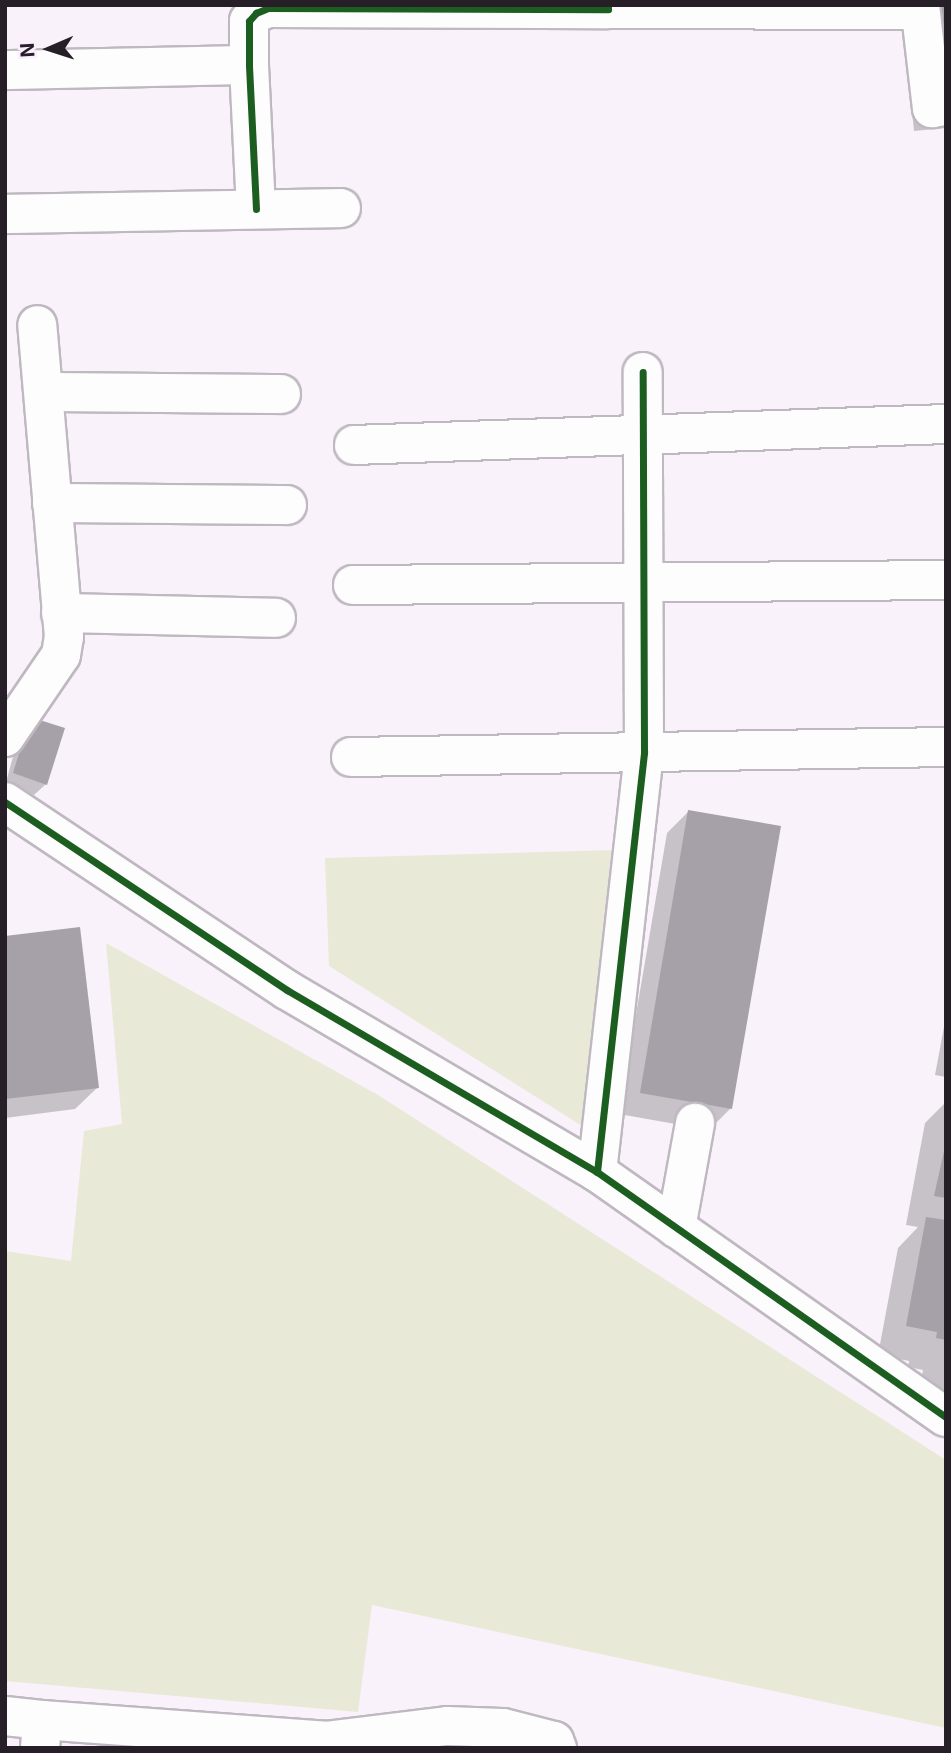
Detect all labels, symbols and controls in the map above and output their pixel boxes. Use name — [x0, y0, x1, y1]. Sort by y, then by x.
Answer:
north arrow — [14, 14, 84, 84]
text: N — [16, 42, 39, 58]

